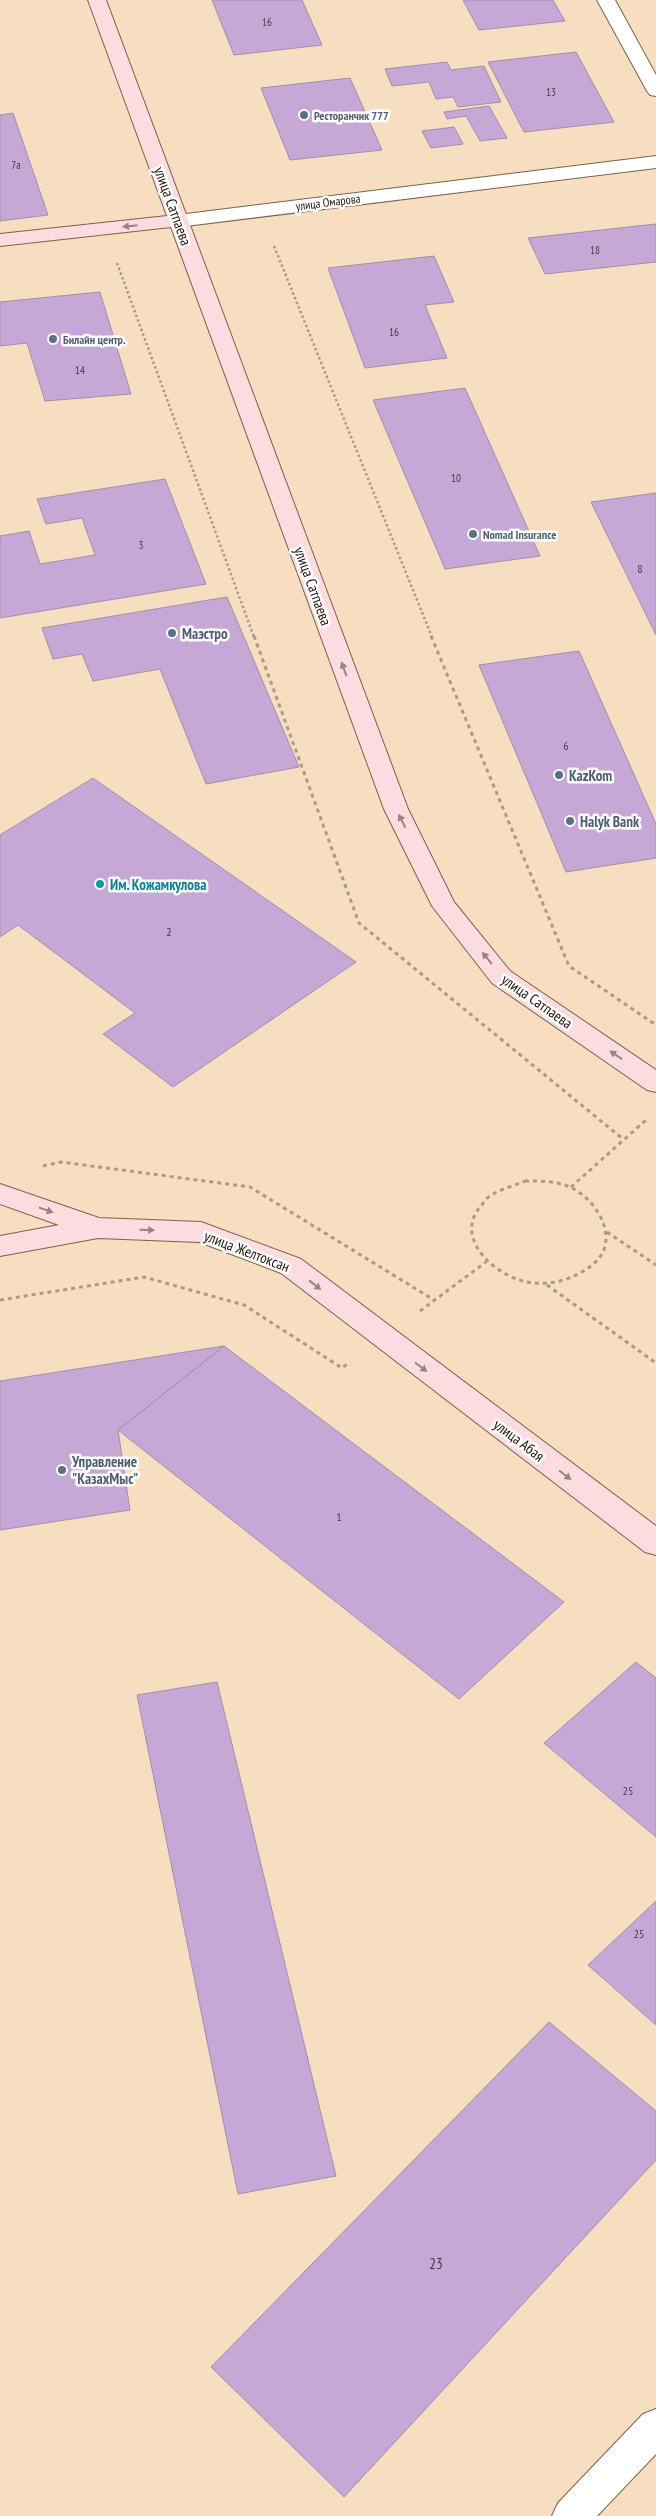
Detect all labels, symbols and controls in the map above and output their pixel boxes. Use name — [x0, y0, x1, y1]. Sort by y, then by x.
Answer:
house number: 16 — [262, 15, 272, 29]
house number: 13 — [546, 85, 556, 99]
place label: Ресторанчик 777 — [314, 108, 389, 123]
marker: Ресторанчик 777 — [298, 109, 310, 121]
house number: 7а — [11, 158, 21, 172]
street label: улица Сатпаева — [150, 164, 196, 248]
street label: улица Омарова — [295, 191, 361, 213]
one-way arrow — [122, 222, 138, 230]
house number: 18 — [590, 243, 600, 257]
house number: 16 — [389, 325, 399, 339]
place label: Билайн центр. — [63, 332, 126, 347]
marker: Билайн центр. — [47, 333, 59, 345]
house number: 14 — [75, 363, 85, 377]
house number: 10 — [451, 471, 461, 485]
place label: Nomad Insurance — [483, 527, 556, 542]
marker: Nomad Insurance — [467, 528, 479, 540]
house number: 3 — [139, 538, 144, 552]
street label: улица Сатпаева — [290, 544, 336, 628]
house number: 8 — [637, 561, 643, 576]
place label: Маэстро — [182, 624, 228, 643]
marker: Маэстро — [166, 627, 178, 639]
one-way arrow — [340, 661, 348, 676]
house number: 6 — [563, 738, 569, 753]
place label: KazKom — [569, 766, 612, 785]
marker: KazKom — [553, 769, 565, 781]
place label: Halyk Bank — [580, 812, 640, 831]
one-way arrow — [398, 814, 406, 828]
marker: Halyk Bank — [564, 815, 576, 827]
place label: Им. Кожамкулова — [110, 875, 206, 894]
marker: Им. Кожамкулова — [94, 878, 106, 890]
house number: 2 — [166, 924, 172, 939]
one-way arrow — [481, 952, 492, 965]
street label: улица Сатпаева — [498, 970, 576, 1032]
one-way arrow — [609, 1050, 623, 1060]
one-way arrow — [39, 1206, 54, 1214]
one-way arrow — [139, 1226, 155, 1234]
street label: улица Желтоксан — [202, 1226, 292, 1276]
one-way arrow — [308, 1279, 321, 1290]
one-way arrow — [414, 1362, 428, 1372]
street label: улица Абая — [490, 1415, 548, 1465]
place label: Управление "КазахМыс" — [71, 1452, 138, 1488]
marker: Управление "КазахМыс" — [56, 1464, 68, 1476]
one-way arrow — [558, 1470, 572, 1480]
house number: 1 — [336, 1509, 342, 1524]
house number: 25 — [623, 1783, 633, 1798]
house number: 25 — [634, 1926, 644, 1941]
house number: 23 — [429, 2254, 443, 2273]

